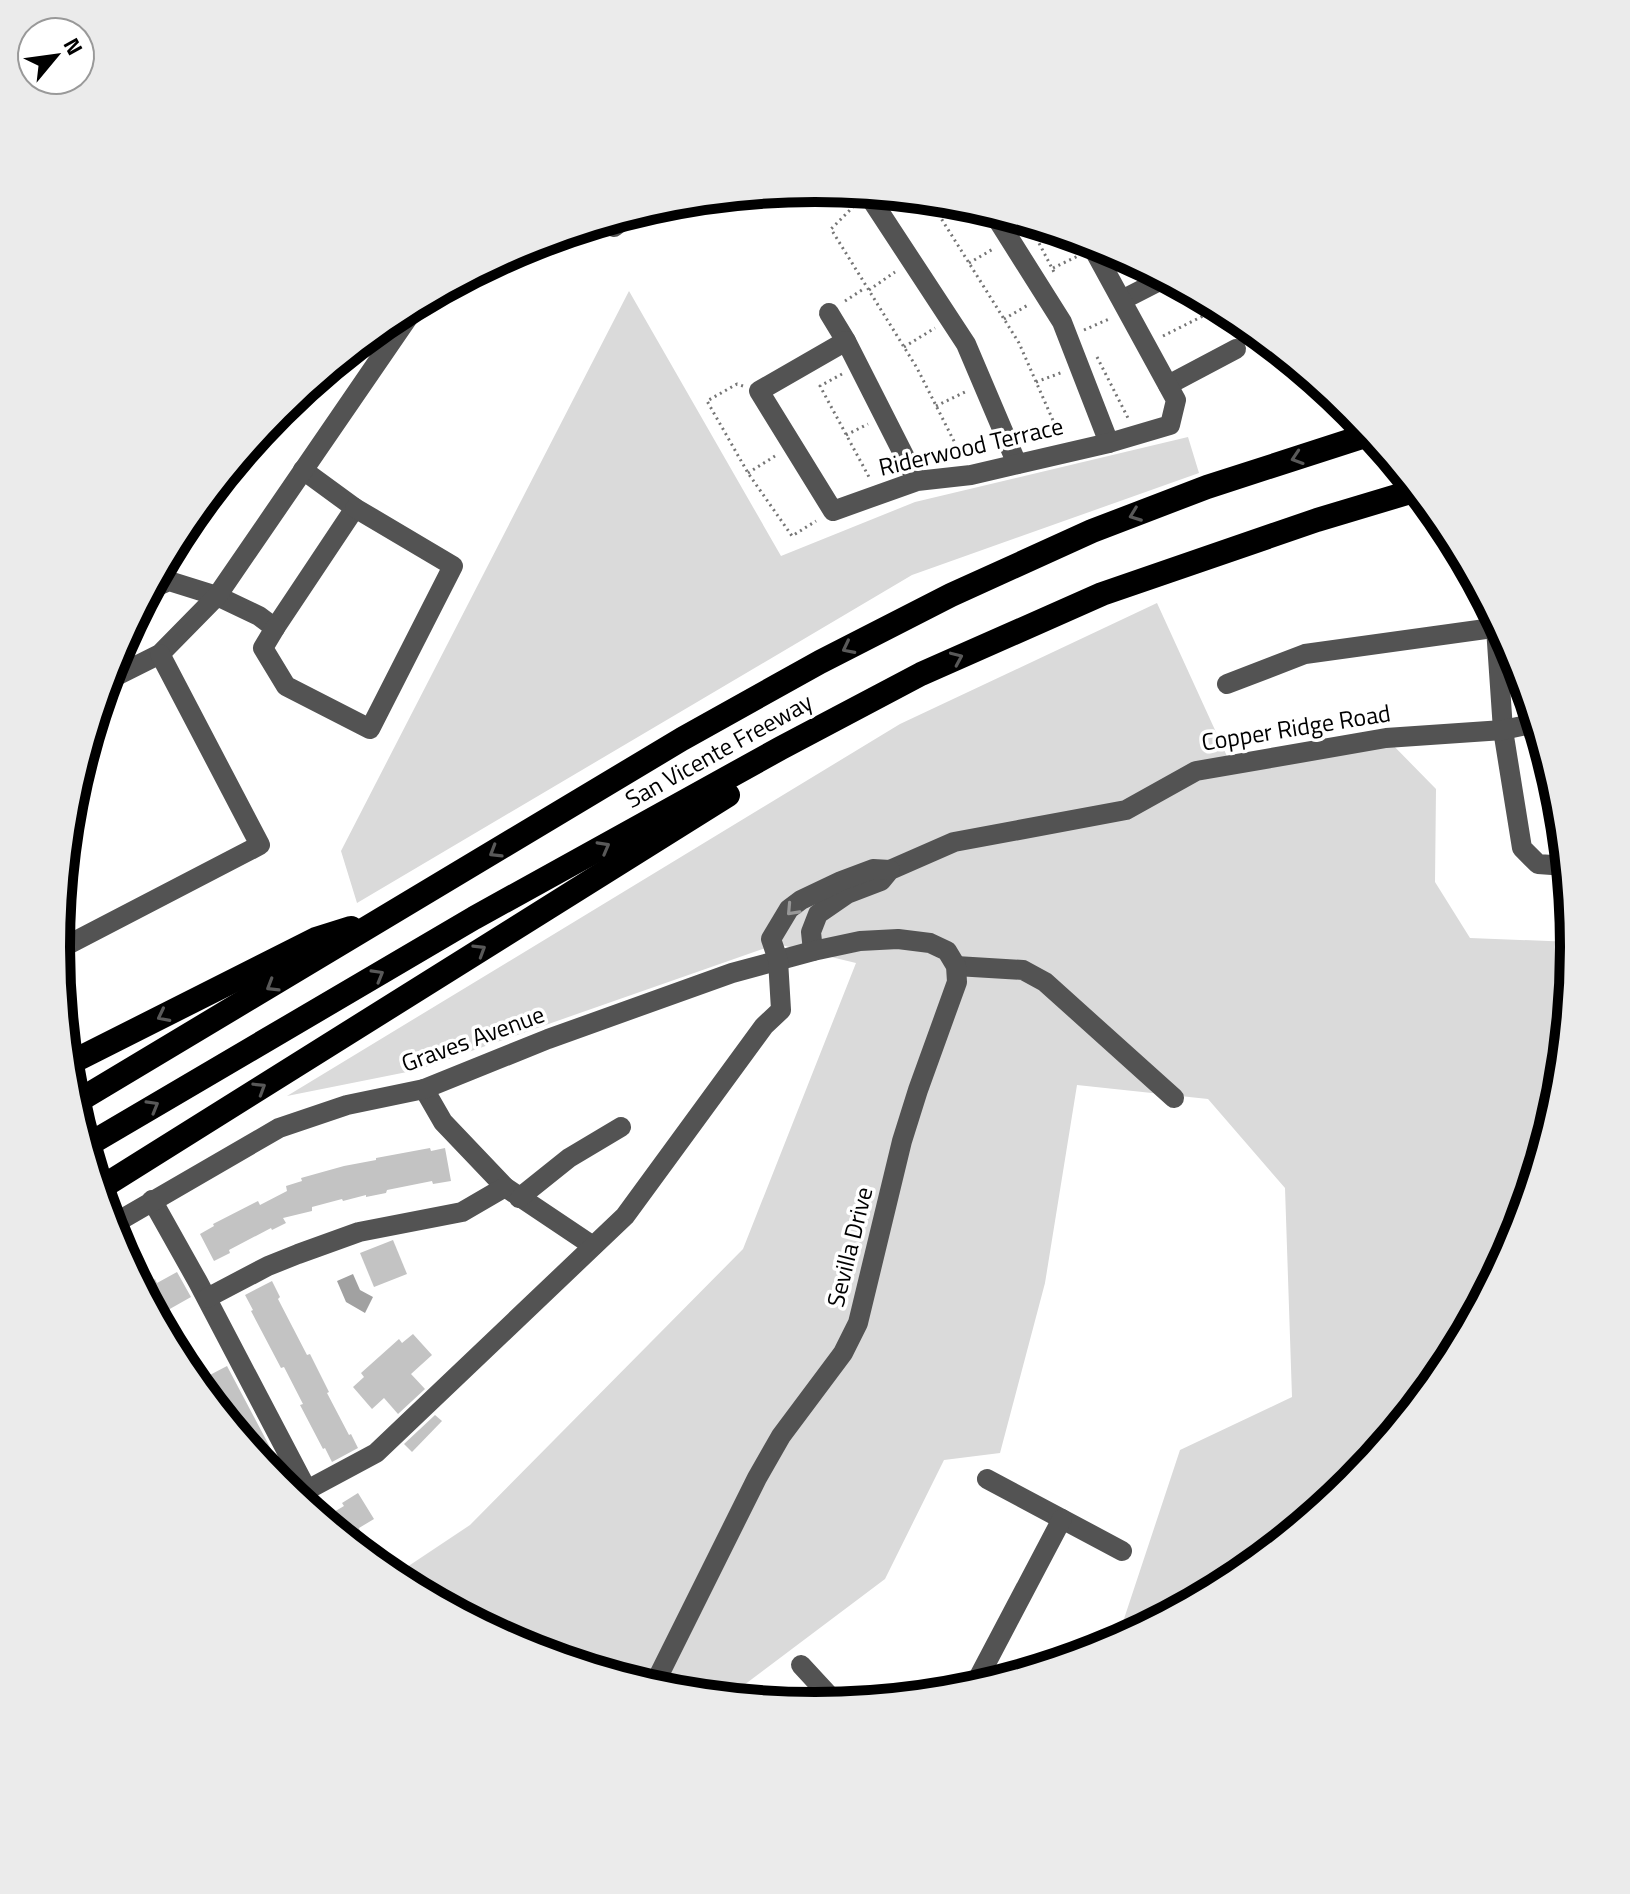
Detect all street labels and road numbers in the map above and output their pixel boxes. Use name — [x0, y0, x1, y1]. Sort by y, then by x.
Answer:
street label: Riderwood Terrace — [875, 407, 1067, 485]
street label: San Vicente Freeway — [618, 683, 819, 817]
street label: Copper Ridge Road — [1199, 694, 1393, 760]
street label: Graves Avenue — [396, 996, 549, 1081]
street label: Sevilla Drive — [817, 1183, 881, 1311]

